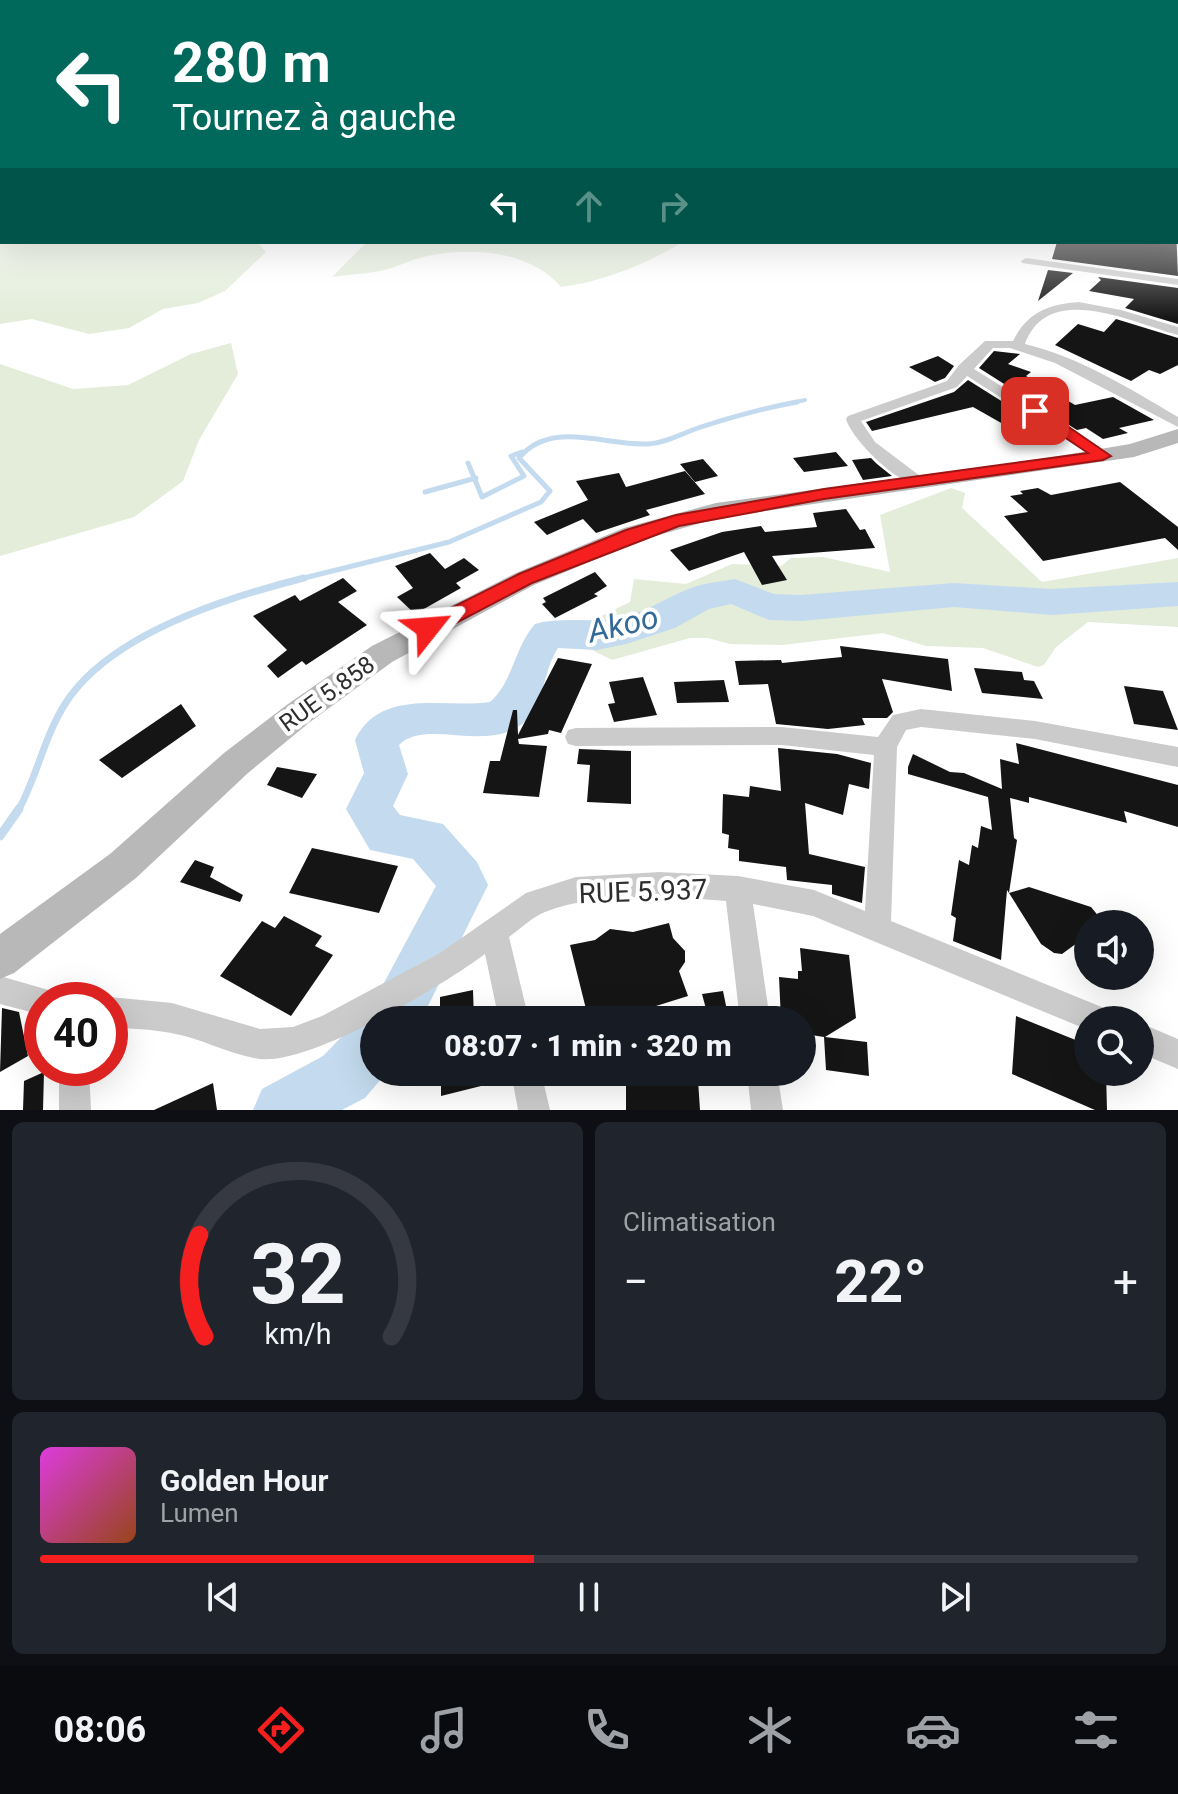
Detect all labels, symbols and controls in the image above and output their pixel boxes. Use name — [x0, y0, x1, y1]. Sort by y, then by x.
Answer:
text: 280 m — [172, 30, 331, 96]
icon: left — [40, 32, 144, 136]
text: Tournez à gauche — [172, 97, 456, 139]
icon: left — [483, 184, 527, 228]
icon: ahead — [567, 184, 611, 228]
icon: right — [651, 184, 695, 228]
pin — [1001, 377, 1069, 445]
icon: arrive — [1013, 389, 1057, 433]
position arrow — [386, 586, 470, 670]
water label: Akoo — [582, 597, 662, 651]
street label: RUE 5.858 — [274, 650, 380, 738]
street label: RUE 5.937 — [578, 873, 708, 910]
map controls — [1074, 910, 1154, 1086]
button: sound — [1074, 910, 1154, 990]
speed limit sign: 40 — [24, 982, 128, 1086]
button: search — [1074, 1006, 1154, 1086]
text: 08:07 · 1 min · 320 m — [444, 1028, 732, 1063]
text: Climatisation — [623, 1207, 776, 1237]
text: 32 — [250, 1226, 345, 1323]
text: 22° — [834, 1246, 927, 1317]
text: − — [623, 1256, 648, 1308]
text: + — [1113, 1256, 1138, 1308]
text: km/h — [264, 1317, 331, 1351]
text: Golden Hour — [160, 1463, 329, 1498]
text: Lumen — [160, 1498, 239, 1528]
icon: previous — [201, 1575, 245, 1619]
icon: pause — [567, 1575, 611, 1619]
icon: next — [933, 1575, 977, 1619]
icon: directions — [253, 1702, 309, 1758]
icon: music — [416, 1702, 472, 1758]
icon: phone — [579, 1702, 635, 1758]
icon: climate — [742, 1702, 798, 1758]
icon: car — [905, 1702, 961, 1758]
icon: filters — [1068, 1702, 1124, 1758]
text: 08:06 — [54, 1709, 146, 1751]

